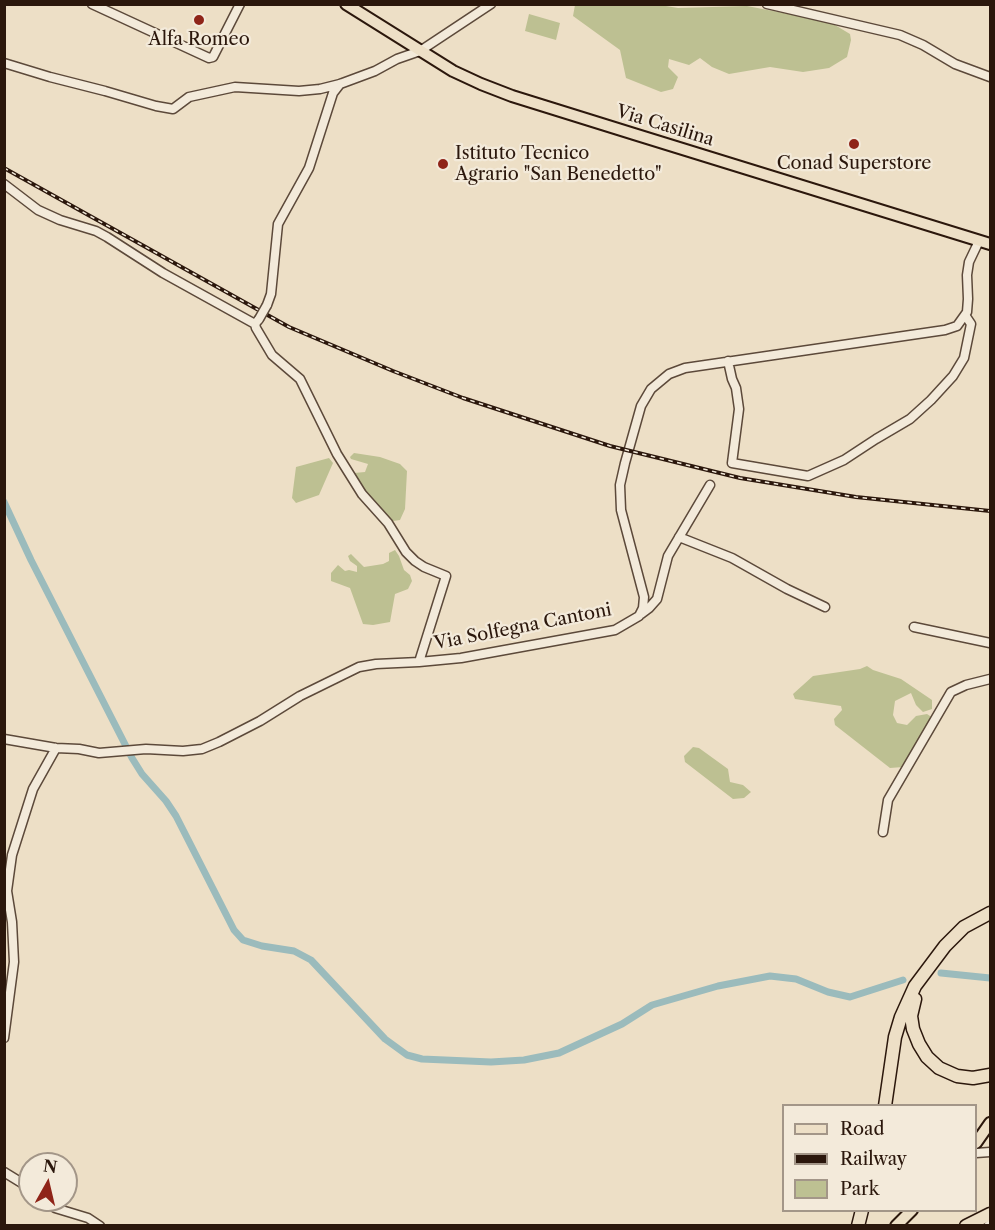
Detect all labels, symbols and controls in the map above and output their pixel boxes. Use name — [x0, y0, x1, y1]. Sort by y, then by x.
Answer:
marker: Alfa Romeo — [192, 13, 206, 27]
place label: Alfa Romeo — [148, 29, 250, 51]
street label: Via Casilina — [614, 101, 716, 151]
marker: Conad Superstore — [847, 137, 861, 151]
place label: Istituto Tecnico Agrario "San Benedetto" — [455, 143, 662, 186]
place label: Conad Superstore — [777, 153, 931, 175]
marker: Istituto Tecnico Agrario "San Benedetto" — [436, 157, 450, 171]
street label: Via Solfegna Cantoni — [433, 599, 613, 655]
legend — [782, 1104, 977, 1212]
text: Road — [840, 1118, 885, 1140]
text: Railway — [840, 1148, 907, 1170]
north arrow — [18, 1152, 78, 1212]
text: N — [42, 1155, 59, 1177]
text: Park — [840, 1178, 879, 1200]

